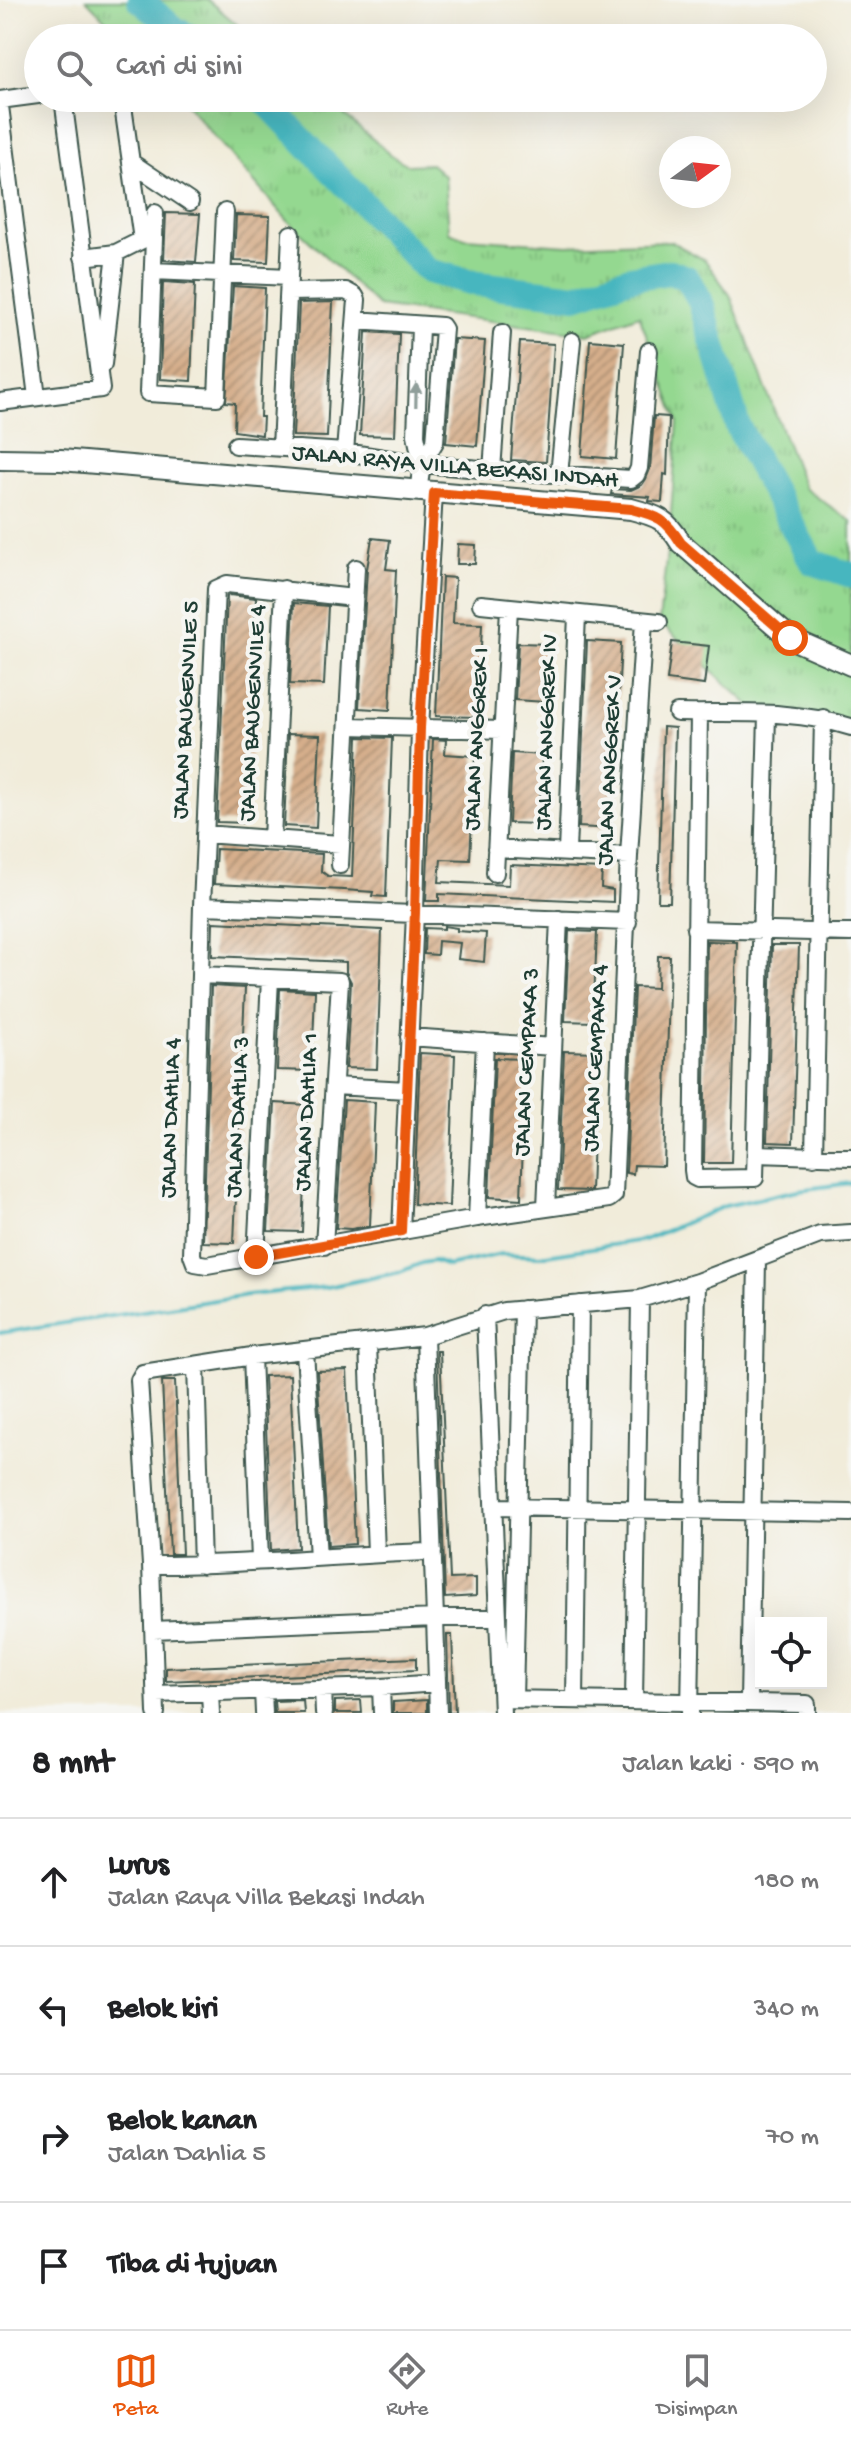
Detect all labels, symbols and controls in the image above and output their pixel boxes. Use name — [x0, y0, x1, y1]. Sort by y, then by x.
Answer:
search box — [24, 24, 827, 112]
icon: search — [52, 46, 96, 90]
text: Cari di sini — [116, 51, 243, 86]
north arrow — [659, 136, 731, 208]
one-way arrow — [410, 382, 422, 407]
street label: JALAN RAYA VILLA BEKASI INDAH — [291, 439, 620, 497]
street label: JALAN BAUGENVILE 5 — [167, 600, 207, 820]
street label: JALAN BAUGENVILE 4 — [234, 603, 274, 822]
route start — [772, 620, 808, 656]
street label: JALAN ANGGREK IV — [530, 633, 566, 831]
street label: JALAN ANGGREK I — [459, 647, 497, 831]
street label: JALAN ANGGREK V — [592, 674, 630, 866]
street label: JALAN CEMPAKA 4 — [578, 963, 616, 1152]
street label: JALAN CEMPAKA 3 — [509, 967, 547, 1157]
street label: JALAN DAHLIA 1 — [289, 1032, 327, 1192]
street label: JALAN DAHLIA 3 — [220, 1036, 258, 1198]
street label: JALAN DAHLIA 4 — [155, 1037, 189, 1199]
route end — [238, 1239, 274, 1275]
map controls — [755, 1617, 827, 1689]
button: locate — [755, 1617, 827, 1689]
text: 8 mnt — [32, 1745, 113, 1785]
text: Jalan kaki · 590 m — [622, 1750, 819, 1781]
text: Lurus — [108, 1849, 169, 1884]
icon: ahead — [32, 1860, 76, 1904]
text: 180 m — [755, 1867, 819, 1898]
text: Jalan Raya Villa Bekasi Indah — [108, 1884, 425, 1915]
icon: left — [32, 1988, 76, 2032]
text: Belok kiri — [108, 1993, 218, 2028]
text: 340 m — [754, 1995, 819, 2026]
text: Belok kanan — [108, 2105, 257, 2140]
icon: right — [32, 2116, 76, 2160]
text: 70 m — [766, 2123, 819, 2154]
text: Jalan Dahlia 5 — [108, 2140, 266, 2171]
icon: arrive — [32, 2244, 76, 2288]
text: Tiba di tujuan — [108, 2249, 277, 2284]
tab: Peta — [114, 2349, 158, 2423]
tab: Rute — [385, 2349, 429, 2423]
tab: Disimpan — [656, 2349, 737, 2423]

